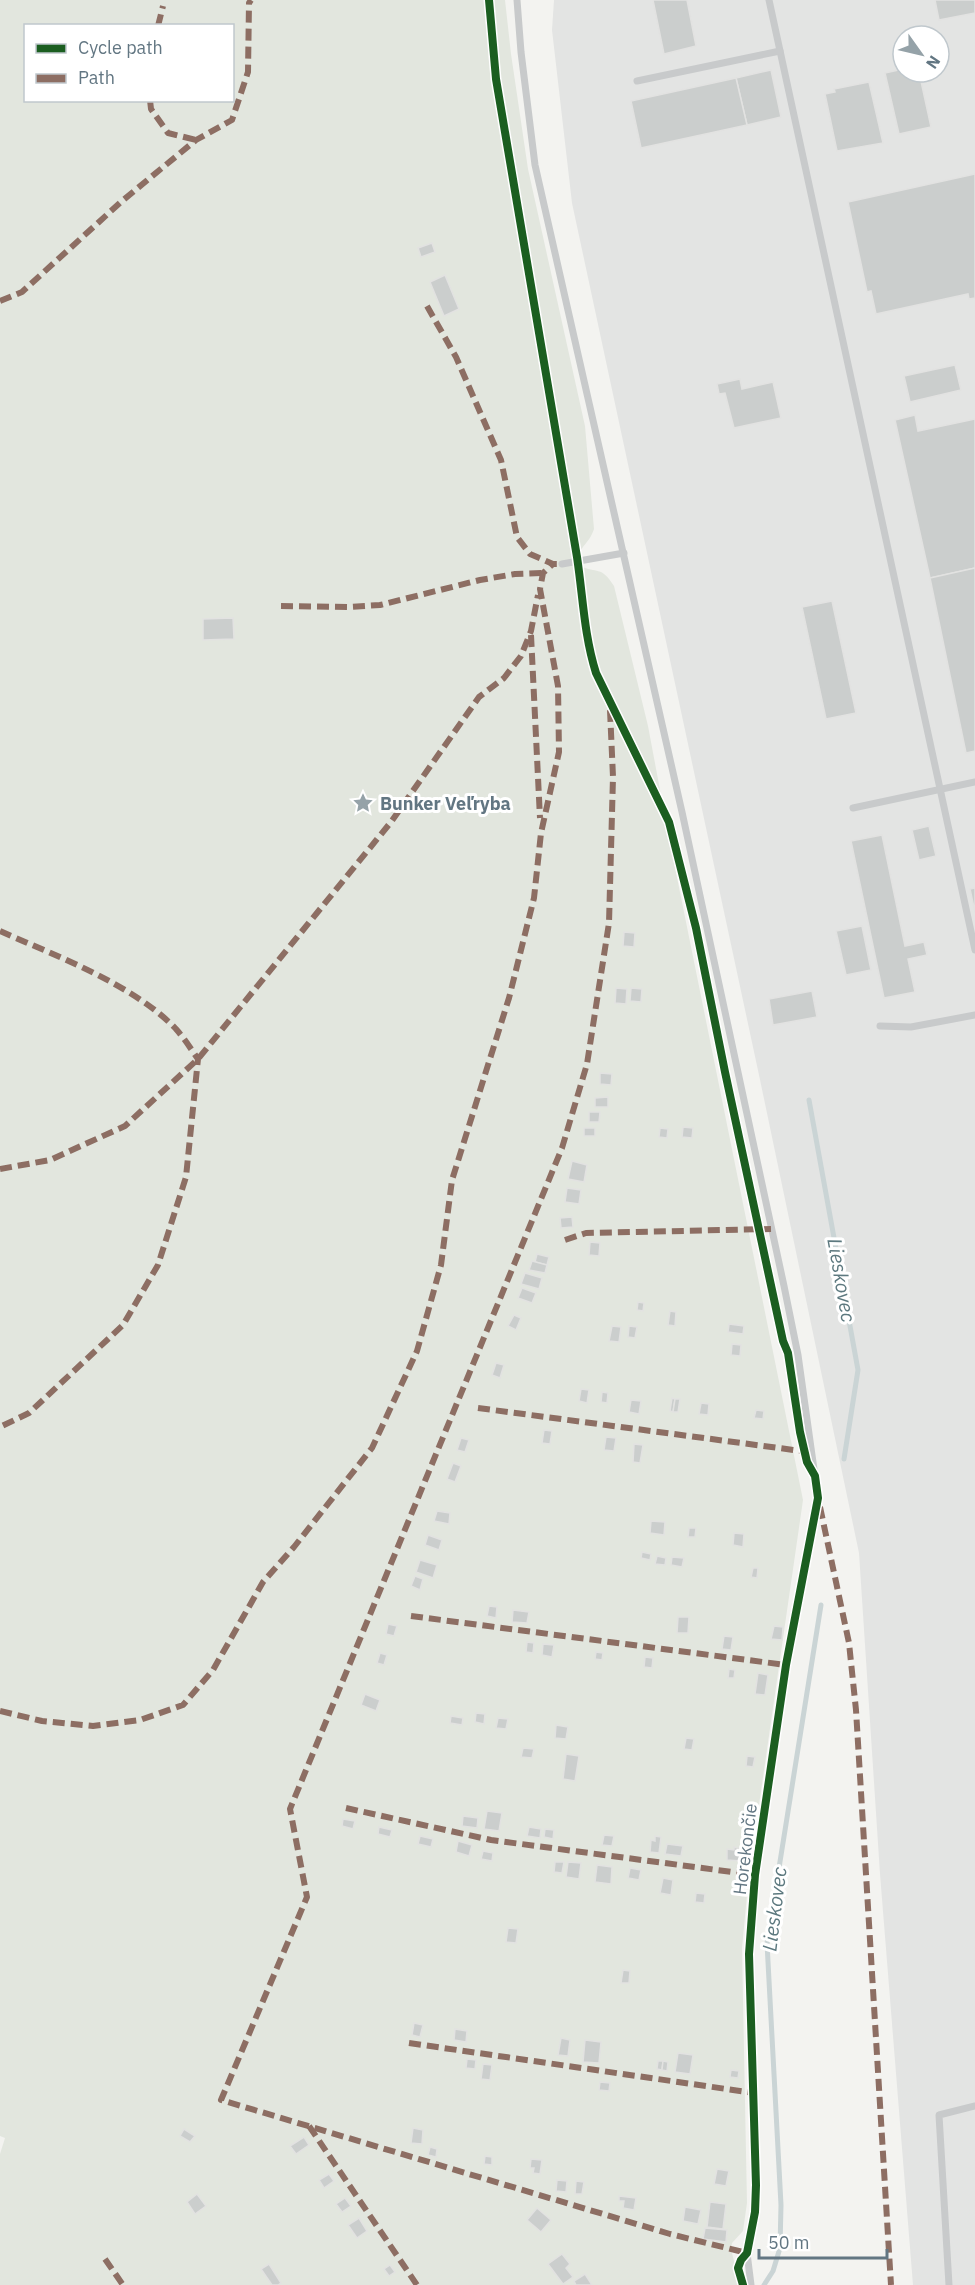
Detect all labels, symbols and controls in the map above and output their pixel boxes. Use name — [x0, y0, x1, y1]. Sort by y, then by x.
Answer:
legend — [24, 24, 234, 102]
north arrow — [891, 24, 951, 84]
text: Cycle path — [78, 36, 163, 59]
text: N — [922, 52, 945, 73]
text: Path — [78, 66, 115, 89]
place icon: Bunker Veľryba — [351, 791, 375, 815]
place label: Bunker Veľryba — [380, 792, 511, 815]
water label: Lieskovec — [821, 1236, 863, 1324]
street label: Horekončie — [728, 1802, 762, 1896]
water label: Lieskovec — [755, 1865, 793, 1953]
scale bar — [759, 2222, 886, 2260]
text: 50 m — [768, 2231, 810, 2254]

